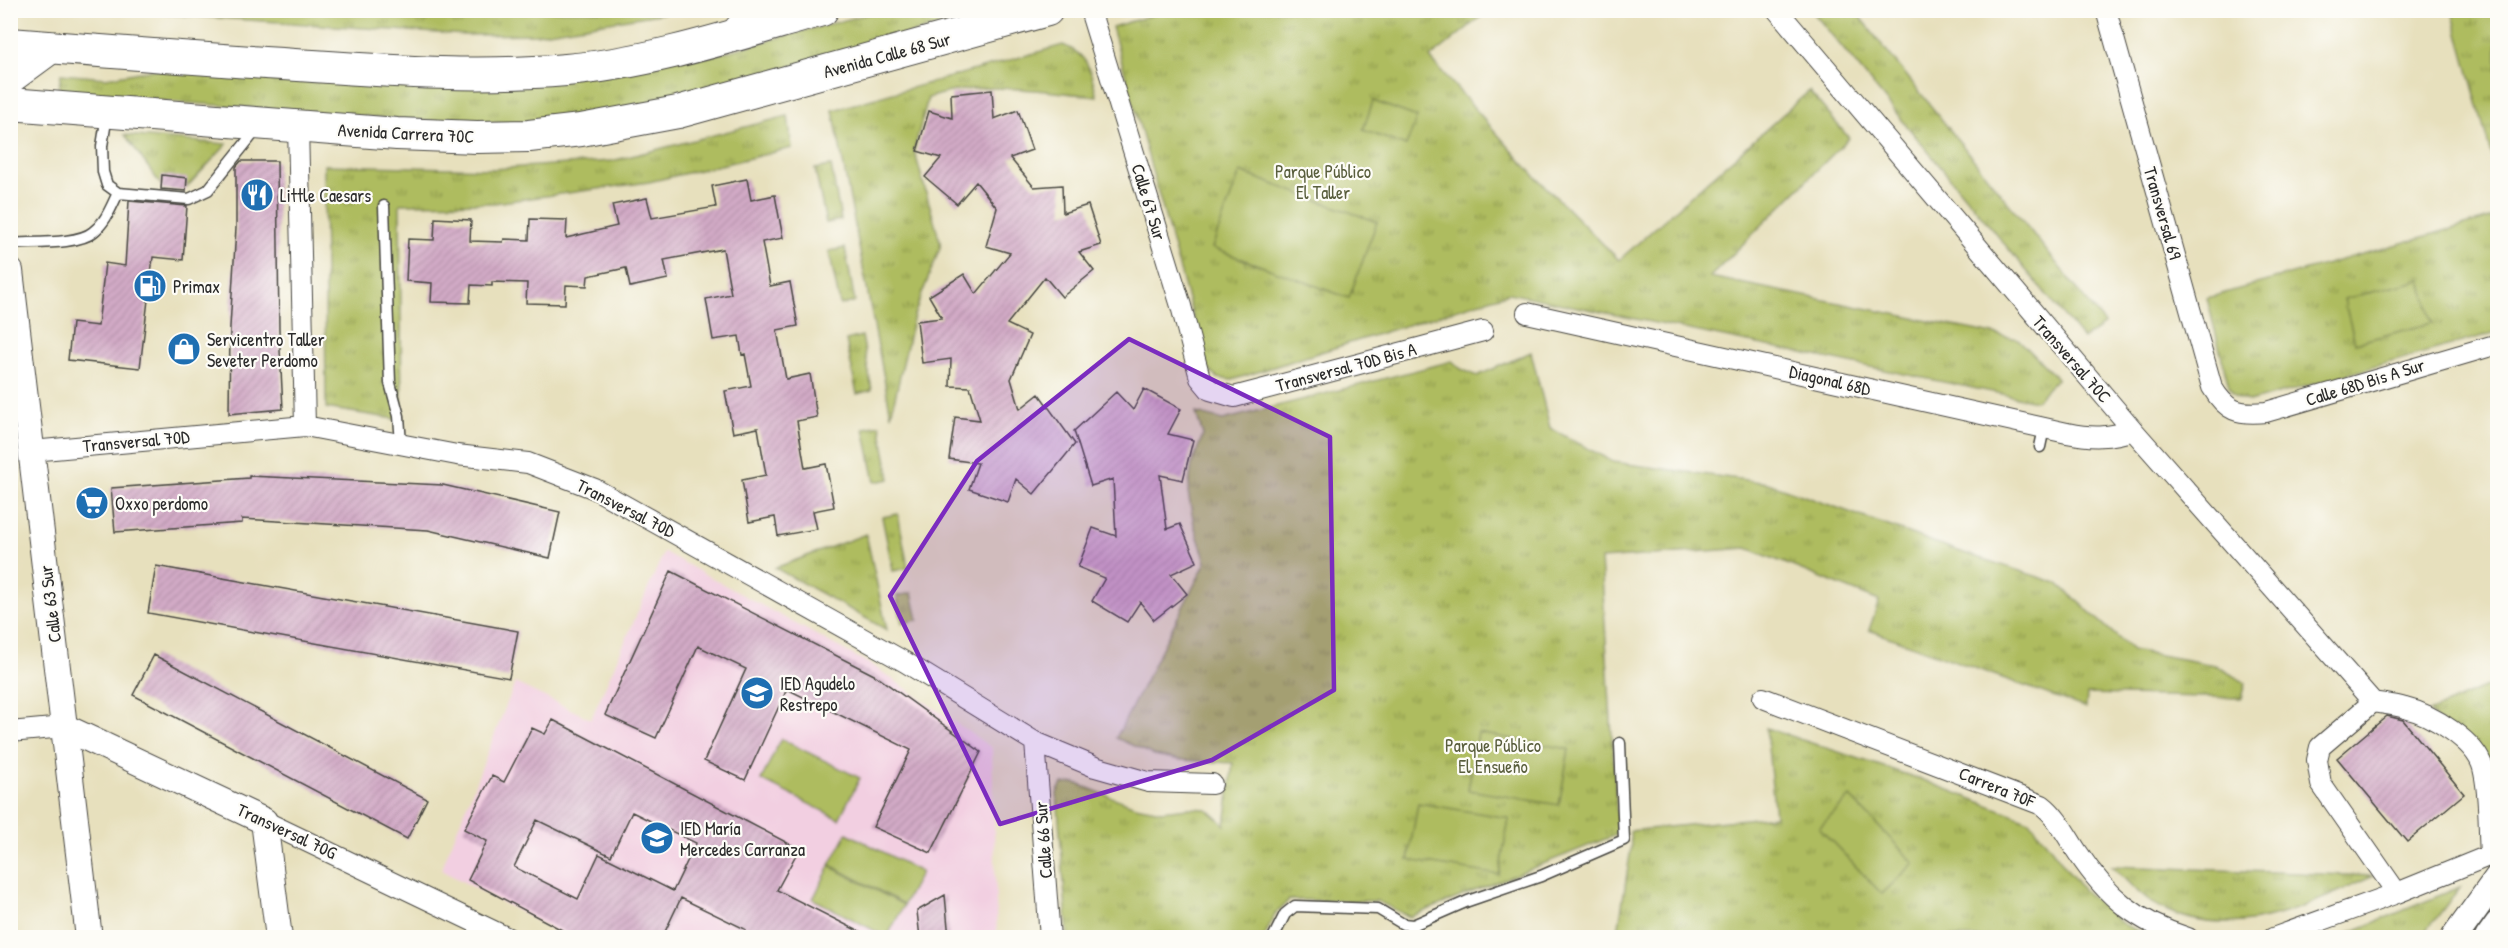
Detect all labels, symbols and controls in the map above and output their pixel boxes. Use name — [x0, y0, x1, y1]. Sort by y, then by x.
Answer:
street label: Avenida Calle 68 Sur — [820, 26, 954, 84]
street label: Avenida Carrera 70C — [337, 117, 475, 149]
park label: Parque Público El Taller — [1275, 159, 1371, 205]
street label: Calle 67 Sur — [1126, 161, 1172, 243]
street label: Transversal 69 — [2138, 164, 2188, 263]
restaurant icon: Little Caesars — [239, 177, 275, 213]
place label: Little Caesars — [280, 183, 371, 208]
fuel station icon: Primax — [132, 268, 168, 304]
place label: Primax — [173, 274, 220, 299]
street label: Transversal 70C — [2027, 310, 2117, 408]
place label: Servicentro Taller Seveter Perdomo — [207, 327, 325, 373]
shop icon: Servicentro Taller Seveter Perdomo — [166, 331, 202, 367]
street label: Transversal 70D Bis A — [1273, 336, 1419, 398]
street label: Calle 68D Bis A Sur — [2302, 352, 2428, 412]
street label: Diagonal 68D — [1787, 359, 1873, 402]
street label: Transversal 70D — [82, 424, 191, 458]
street label: Transversal 70D — [573, 473, 680, 544]
supermarket icon: Oxxo perdomo — [74, 485, 110, 521]
place label: Oxxo perdomo — [115, 491, 208, 516]
street label: Calle 63 Sur — [33, 564, 67, 644]
place label: IED Agudelo Restrepo — [780, 671, 855, 717]
school or university icon: IED Agudelo Restrepo — [739, 675, 775, 711]
park label: Parque Público El Ensueño — [1445, 733, 1541, 779]
street label: Carrera 70F — [1955, 760, 2040, 814]
street label: Transversal 70G — [233, 797, 341, 865]
street label: Calle 66 Sur — [1028, 801, 1058, 879]
place label: IED María Mercedes Carranza — [680, 816, 805, 862]
school or university icon: IED María Mercedes Carranza — [639, 820, 675, 856]

